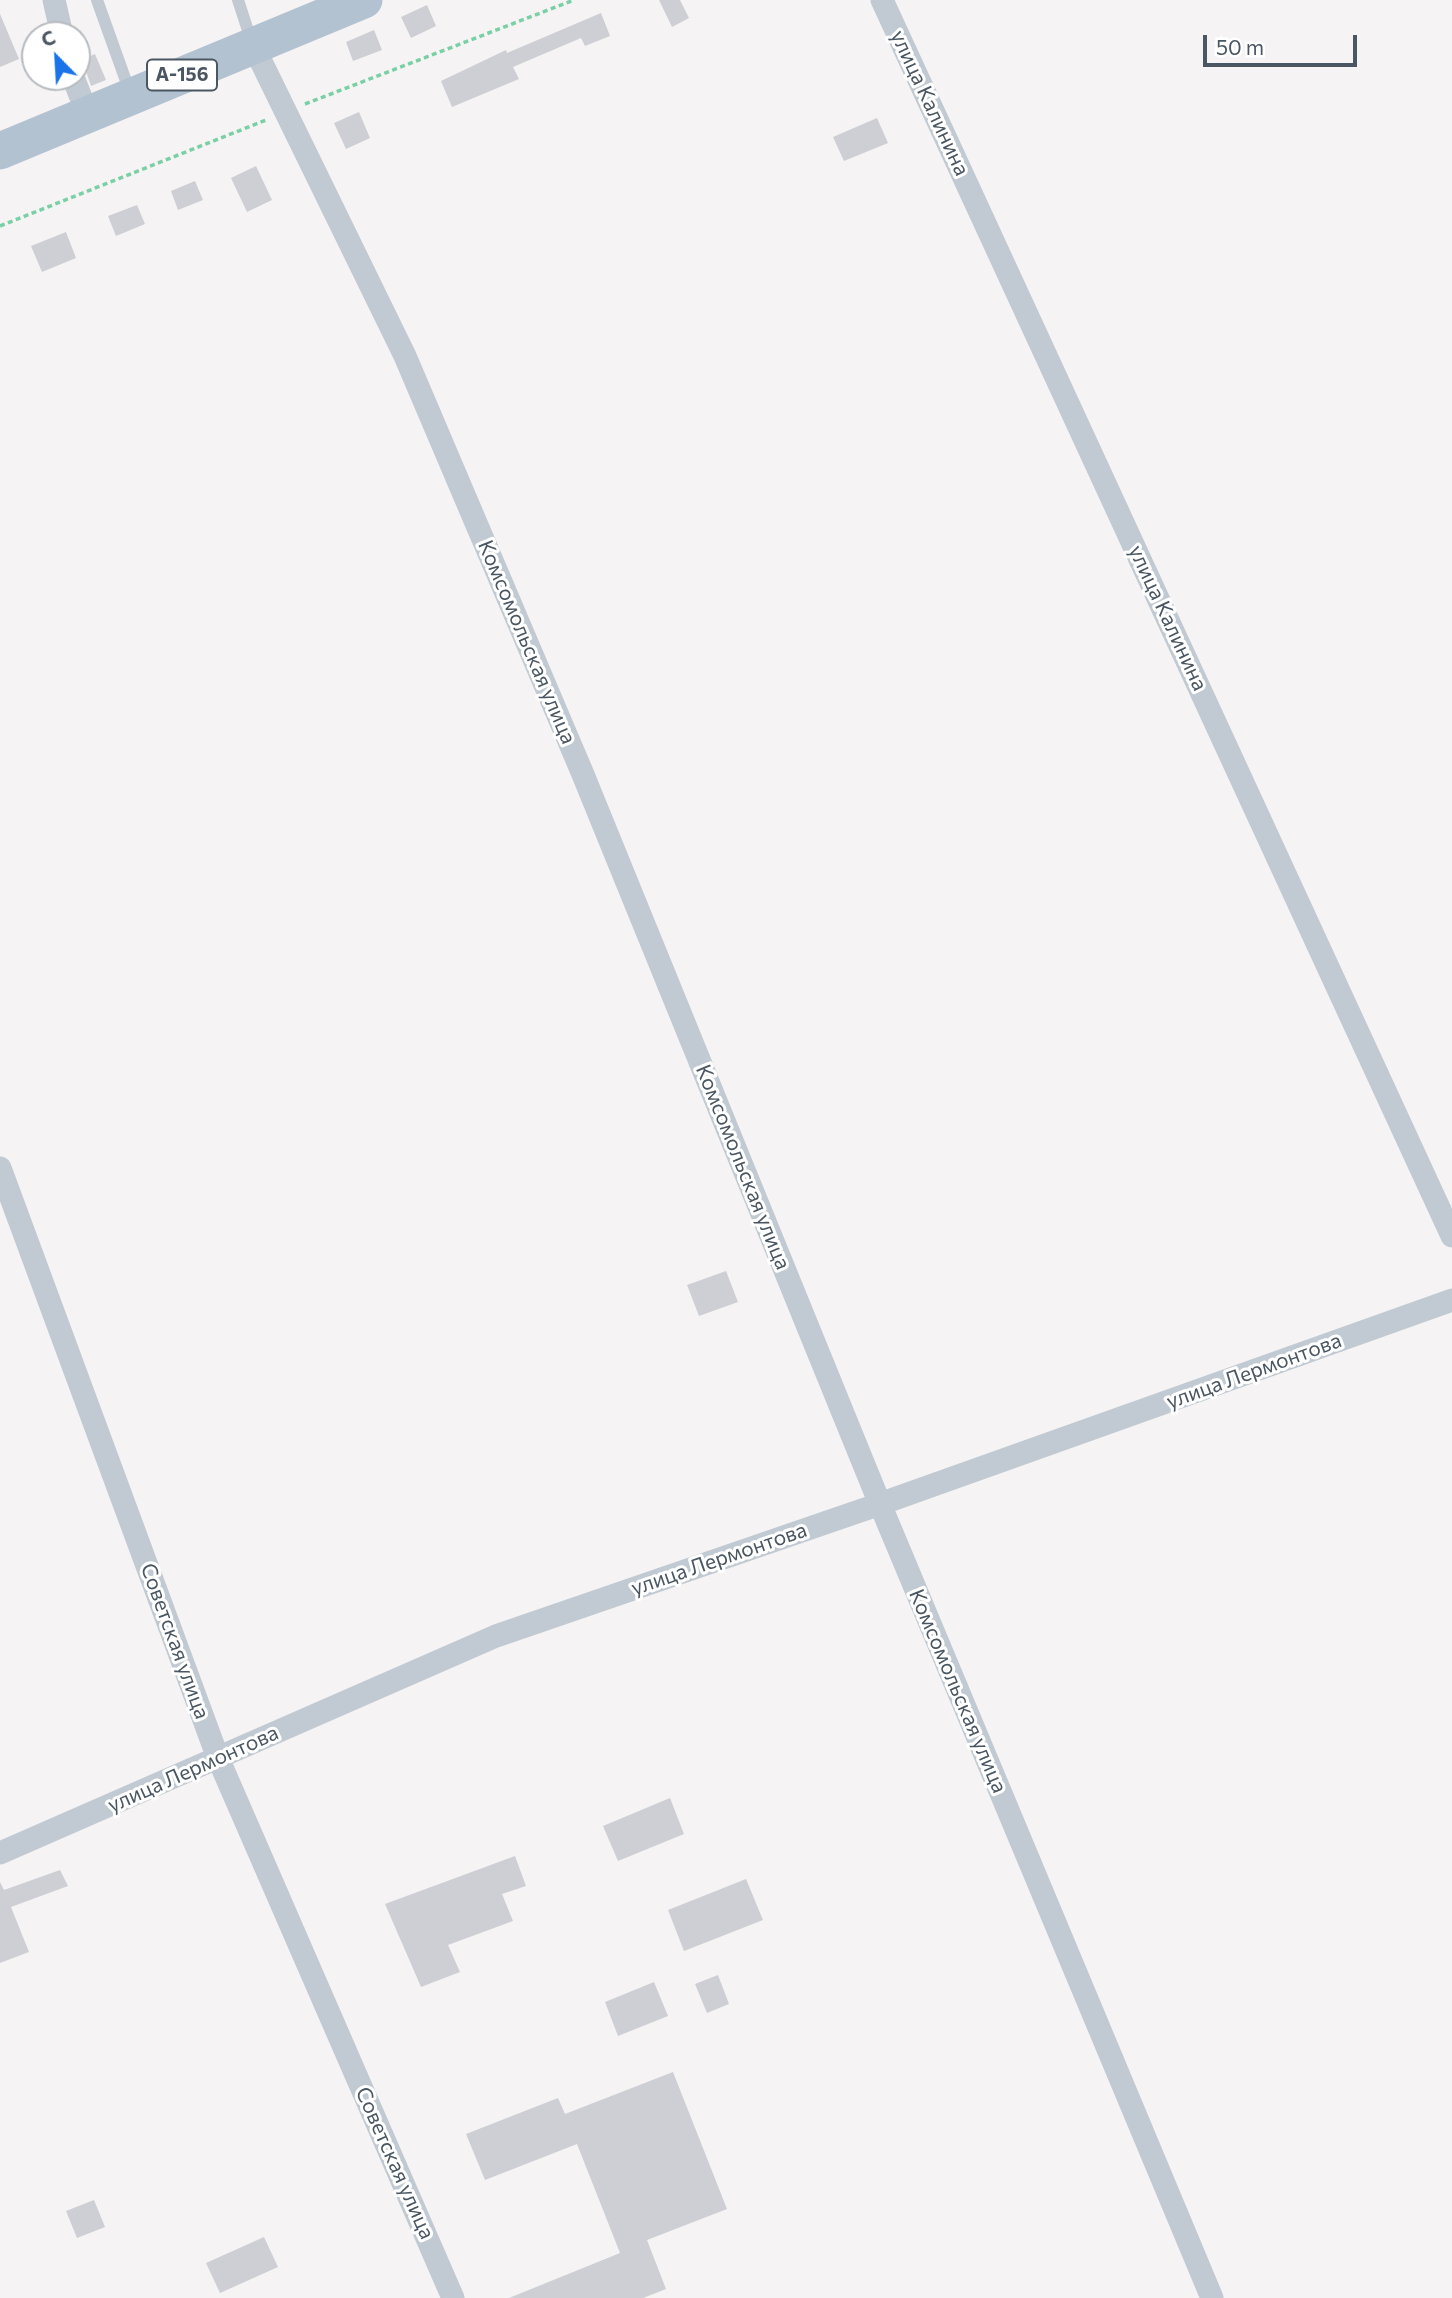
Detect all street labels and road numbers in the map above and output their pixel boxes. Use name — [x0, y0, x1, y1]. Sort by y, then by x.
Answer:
street label: улица Калинина — [885, 26, 975, 180]
road number: А-156 — [147, 60, 217, 90]
street label: Комсомольская улица — [473, 536, 581, 748]
street label: улица Калинина — [1123, 541, 1213, 695]
street label: Комсомольская улица — [690, 1061, 796, 1273]
street label: улица Лермонтова — [1163, 1328, 1345, 1414]
street label: улица Лермонтова — [628, 1517, 810, 1601]
street label: Советская улица — [135, 1560, 215, 1722]
street label: Комсомольская улица — [904, 1585, 1012, 1797]
street label: улица Лермонтова — [104, 1720, 282, 1818]
street label: Советская улица — [350, 2083, 440, 2243]

